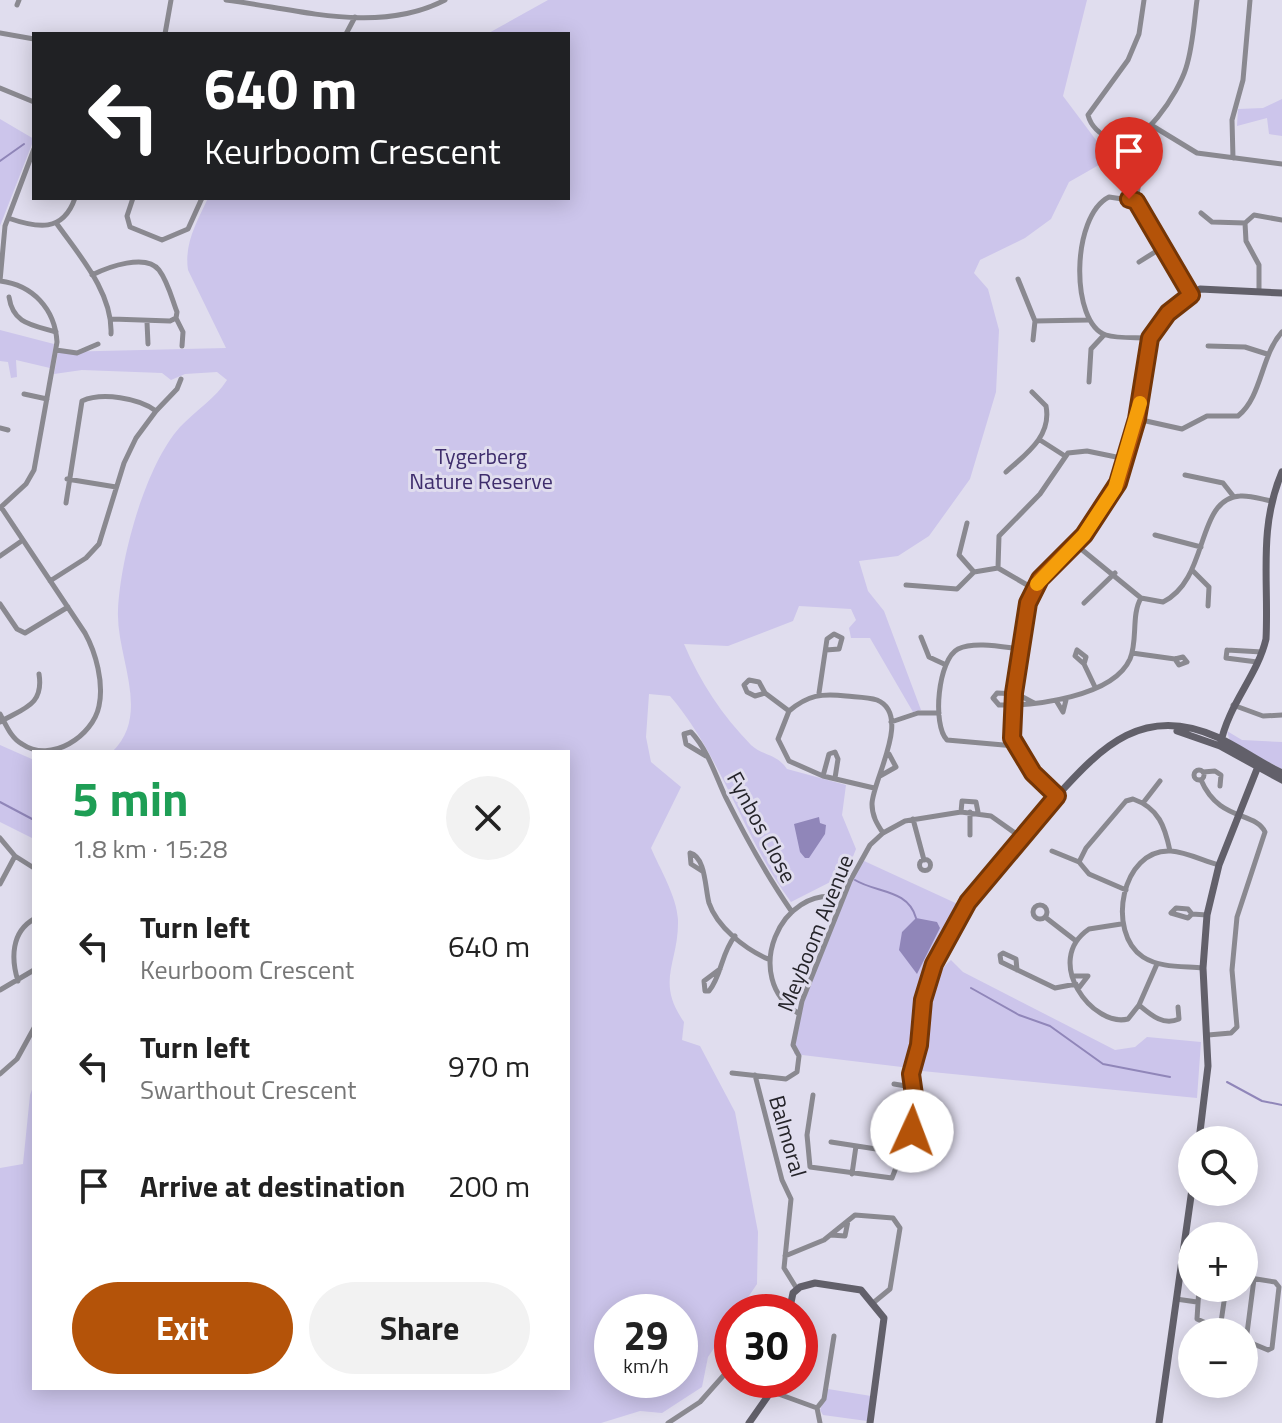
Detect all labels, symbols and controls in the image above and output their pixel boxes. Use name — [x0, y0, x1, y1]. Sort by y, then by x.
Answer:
text: 640 m — [204, 46, 357, 131]
icon: left — [72, 64, 176, 168]
pin — [1095, 117, 1163, 199]
text: Keurboom Crescent — [204, 123, 501, 178]
icon: arrive — [1107, 129, 1151, 173]
park label: Tygerberg Nature Reserve — [409, 439, 553, 498]
text: 5 min — [72, 762, 189, 835]
street label: Fynbos Close — [718, 765, 806, 889]
button: close — [446, 776, 530, 860]
text: 1.8 km · 15:28 — [72, 829, 228, 868]
street label: Meyboom Avenue — [768, 849, 862, 1017]
text: Turn left — [140, 904, 250, 950]
text: 640 m — [448, 923, 530, 969]
icon: left — [72, 924, 116, 968]
text: Keurboom Crescent — [140, 950, 354, 989]
text: Turn left — [140, 1024, 250, 1070]
text: 970 m — [448, 1043, 530, 1089]
icon: left — [72, 1044, 116, 1088]
text: Swarthout Crescent — [140, 1070, 356, 1109]
position arrow — [870, 1089, 954, 1173]
street label: Balmoral — [760, 1091, 816, 1181]
map controls — [1178, 1126, 1258, 1398]
button: search — [1178, 1126, 1258, 1206]
text: Arrive at destination — [140, 1163, 405, 1209]
text: 200 m — [448, 1163, 530, 1209]
icon: arrive — [72, 1164, 116, 1208]
button: + — [1178, 1222, 1258, 1302]
button: Exit — [72, 1282, 293, 1374]
button: Share — [309, 1282, 530, 1374]
speed limit sign: 30 — [714, 1294, 818, 1398]
text: 29 — [624, 1305, 668, 1366]
button: − — [1178, 1318, 1258, 1398]
text: km/h — [623, 1350, 669, 1381]

